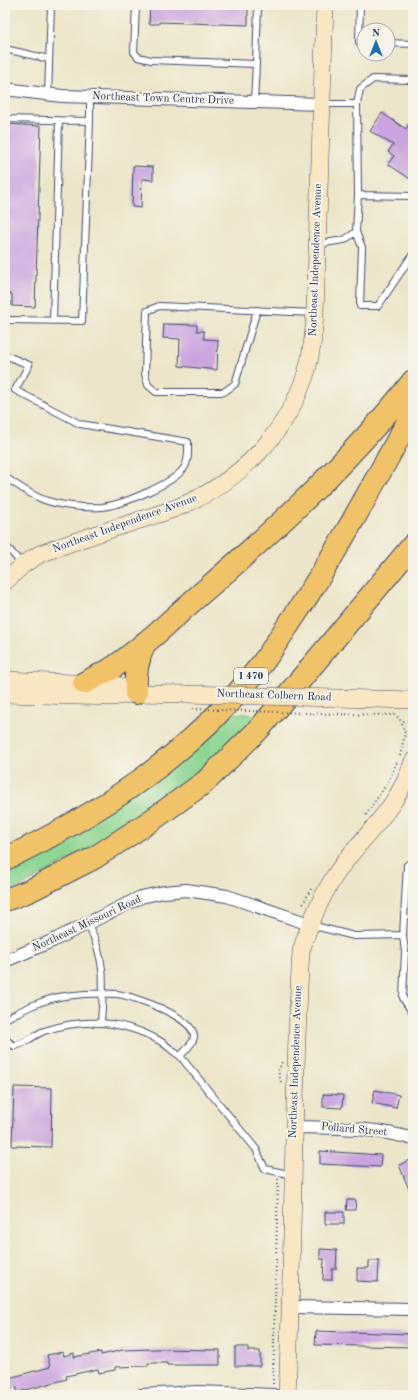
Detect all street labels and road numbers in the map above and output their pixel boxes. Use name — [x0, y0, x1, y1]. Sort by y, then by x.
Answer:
street label: Northeast Town Centre Drive — [92, 91, 234, 107]
street label: Northeast Independence Avenue — [308, 183, 324, 337]
street label: Northeast Independence Avenue — [51, 493, 199, 555]
road number: I 470 — [234, 668, 268, 684]
street label: Northeast Colbern Road — [216, 688, 332, 704]
street label: Northeast Missouri Road — [31, 894, 143, 954]
street label: Northeast Independence Avenue — [288, 985, 304, 1139]
street label: Pollard Street — [321, 1122, 388, 1138]

